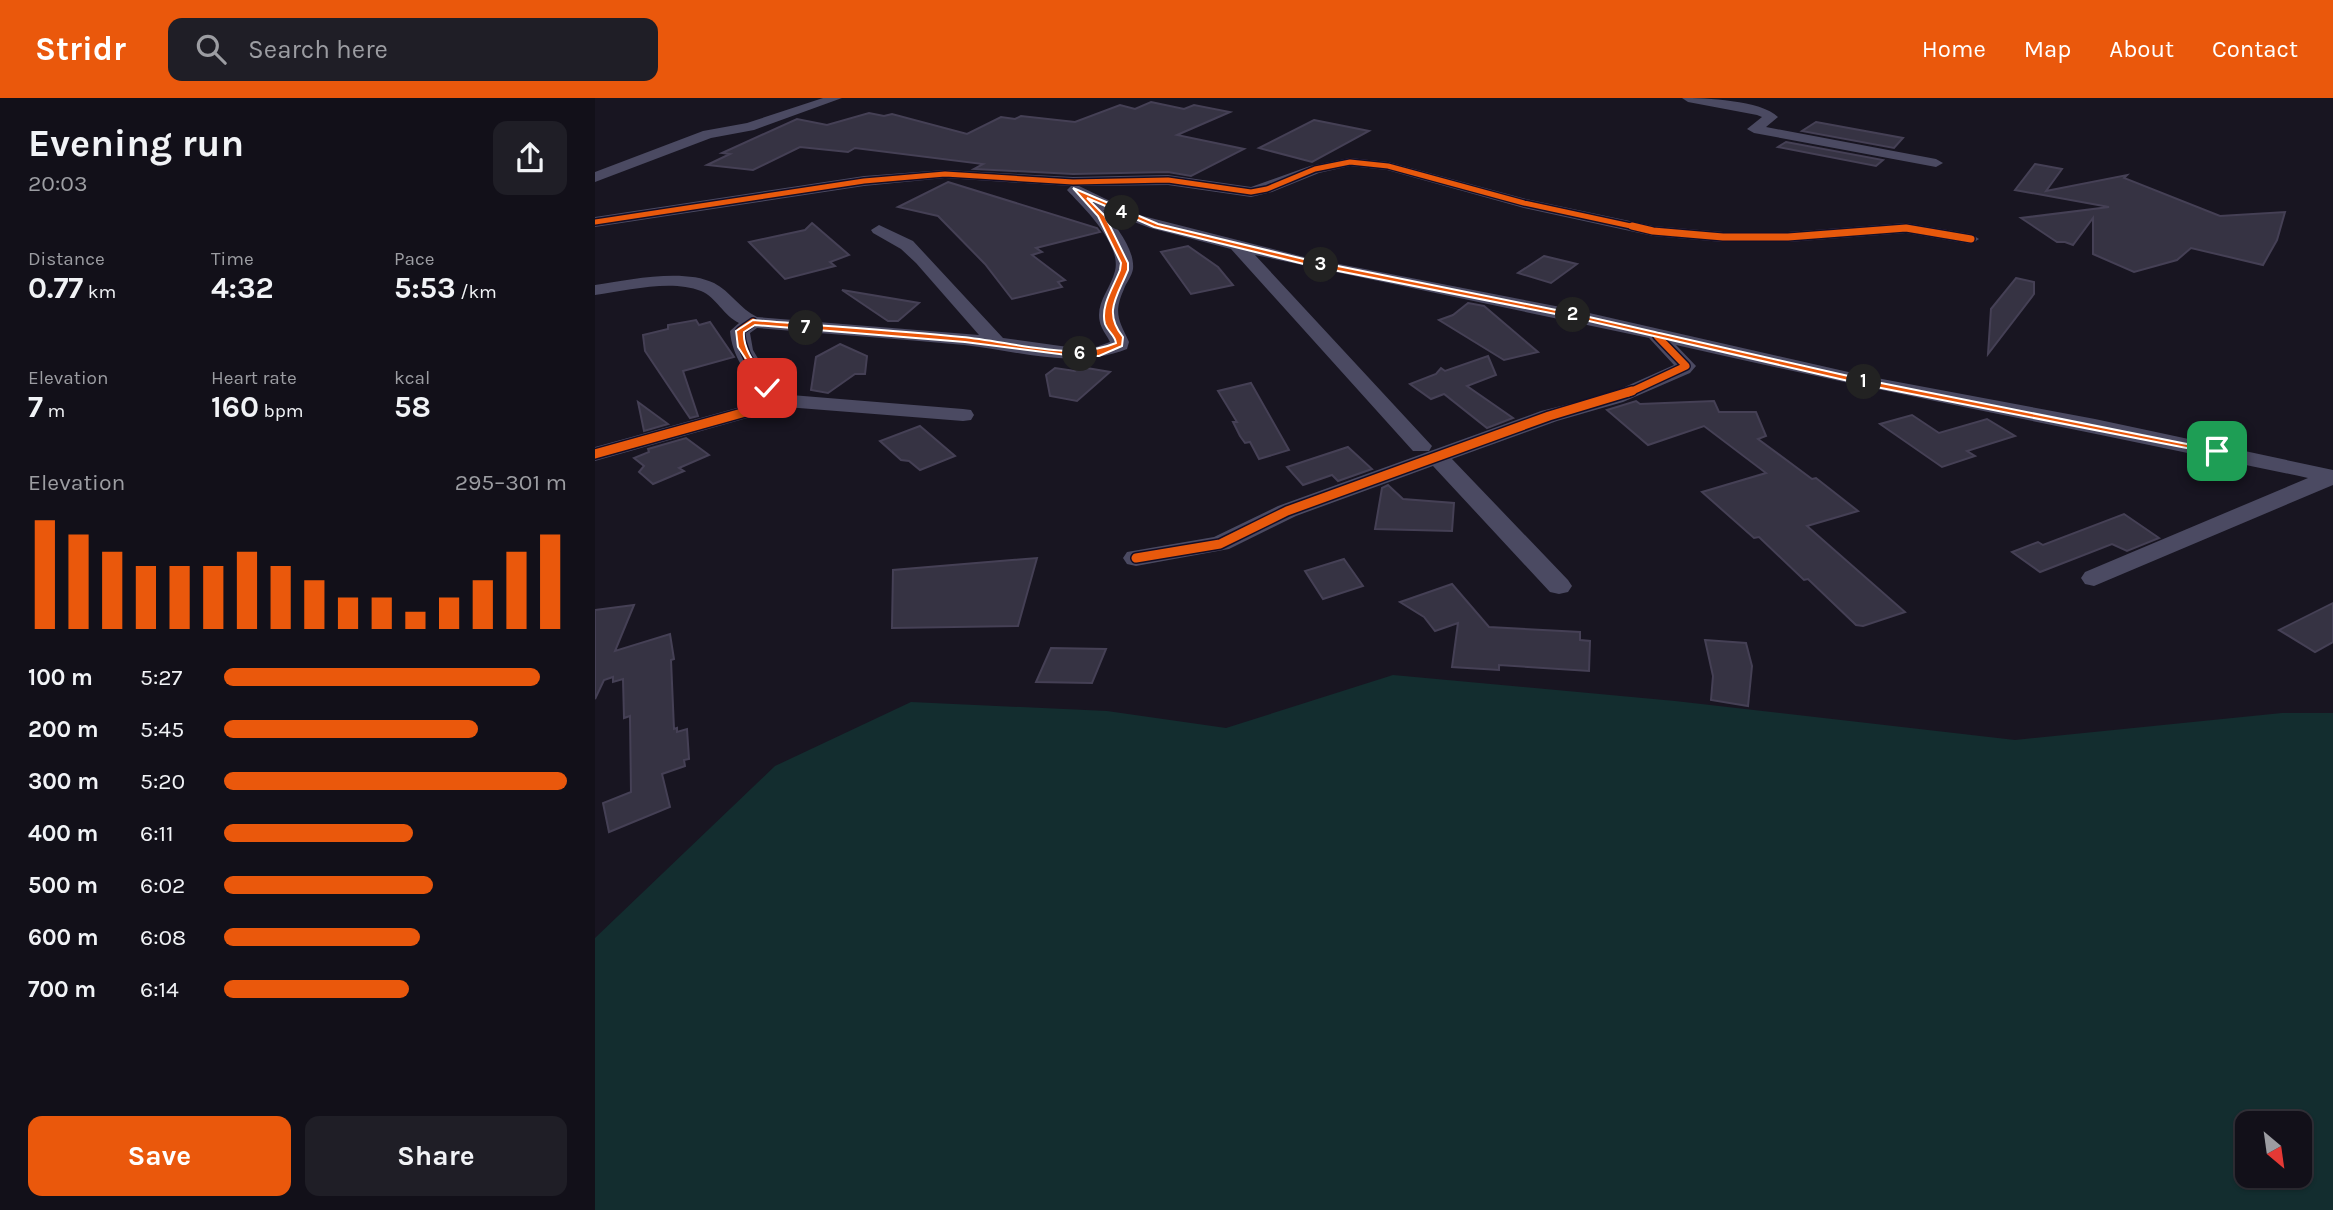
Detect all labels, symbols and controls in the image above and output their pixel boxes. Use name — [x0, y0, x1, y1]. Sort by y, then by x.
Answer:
search box — [168, 18, 658, 81]
text: Stridr — [35, 30, 126, 68]
icon: search — [192, 30, 230, 68]
text: Search here — [248, 34, 388, 65]
text: Home — [1922, 35, 1986, 63]
text: Map — [2024, 35, 2071, 63]
text: About — [2109, 35, 2174, 63]
text: Contact — [2212, 35, 2298, 63]
text: Evening run — [28, 121, 244, 166]
button: share — [493, 121, 567, 195]
text: 20:03 — [28, 170, 88, 197]
pin: 4 — [1105, 195, 1139, 230]
text: 4 — [1116, 201, 1127, 223]
text: Distance — [28, 248, 105, 270]
text: Time — [211, 248, 254, 270]
text: Pace — [394, 248, 435, 270]
pin: 3 — [1303, 248, 1339, 282]
text: 3 — [1315, 253, 1326, 275]
text: 0.77 — [28, 270, 83, 306]
text: 4:32 — [211, 270, 274, 306]
text: 5:53 — [394, 270, 456, 306]
text: km — [83, 281, 116, 303]
text: /km — [456, 281, 497, 303]
pin: 2 — [1555, 298, 1591, 332]
text: 2 — [1567, 303, 1578, 325]
pin: 7 — [789, 310, 823, 345]
text: 7 — [801, 316, 810, 338]
pin: 6 — [1063, 336, 1098, 372]
text: 6 — [1074, 342, 1085, 364]
pin — [737, 358, 797, 418]
pin: 1 — [1847, 364, 1881, 400]
text: Elevation — [28, 367, 108, 389]
text: Heart rate — [211, 367, 297, 389]
text: kcal — [394, 367, 430, 389]
icon: check — [748, 369, 786, 407]
text: 1 — [1860, 370, 1867, 392]
text: 7 — [28, 389, 43, 425]
text: 160 — [211, 389, 259, 425]
text: 58 — [394, 389, 431, 425]
text: m — [43, 400, 65, 422]
text: bpm — [259, 400, 304, 422]
pin — [2187, 421, 2247, 481]
icon: arrive — [2198, 432, 2236, 470]
text: Elevation — [28, 469, 125, 496]
text: 295–301 m — [455, 469, 567, 496]
text: 100 m — [28, 664, 93, 691]
text: 5:27 — [140, 664, 182, 691]
text: 200 m — [28, 716, 99, 743]
text: 5:45 — [140, 716, 184, 743]
text: 300 m — [28, 768, 99, 795]
text: 5:20 — [140, 768, 185, 795]
text: 400 m — [28, 820, 98, 847]
text: 6:11 — [140, 820, 174, 847]
text: 500 m — [28, 872, 98, 899]
text: 6:02 — [140, 872, 185, 899]
text: 600 m — [28, 924, 99, 951]
text: 6:08 — [140, 924, 186, 951]
text: 700 m — [28, 976, 96, 1003]
text: 6:14 — [140, 976, 179, 1003]
north arrow — [2235, 1111, 2312, 1188]
map controls — [2235, 1111, 2312, 1188]
button: Save — [28, 1116, 291, 1196]
button: Share — [305, 1116, 567, 1196]

